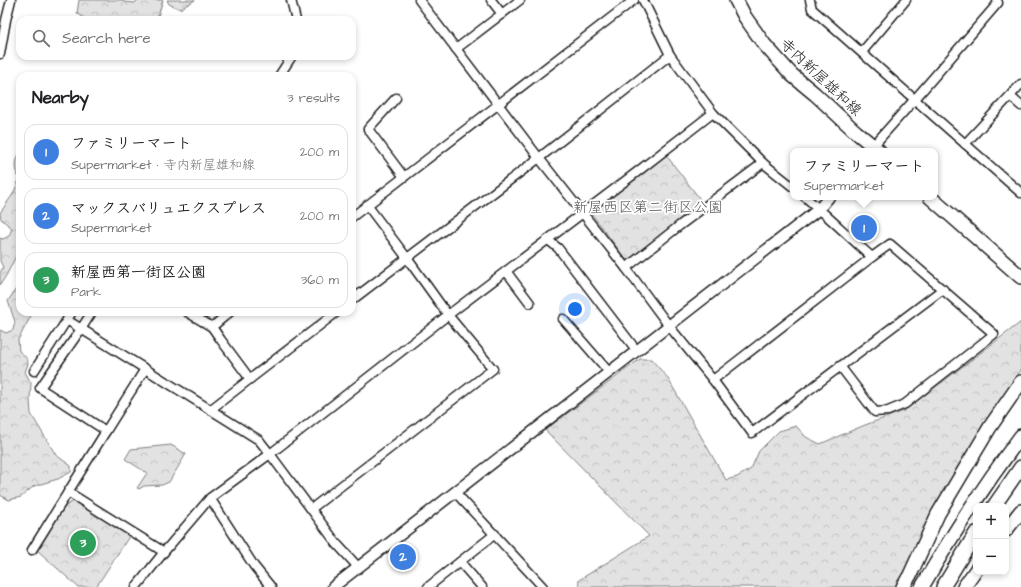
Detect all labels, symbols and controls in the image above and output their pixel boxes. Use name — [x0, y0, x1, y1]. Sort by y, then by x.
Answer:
search box — [16, 16, 356, 60]
icon: search — [30, 27, 52, 49]
text: Search here — [62, 28, 151, 49]
street label: 寺内新屋雄和線 — [775, 34, 866, 121]
text: Nearby — [32, 86, 89, 110]
text: 3 results — [287, 89, 340, 107]
text: ファミリーマート — [71, 133, 192, 154]
text: 1 — [45, 143, 47, 161]
text: 200 m — [300, 143, 339, 161]
popup — [790, 148, 938, 200]
text: Supermarket · 寺内新屋雄和線 — [71, 156, 255, 174]
text: ファミリーマート — [804, 156, 924, 177]
text: Supermarket — [804, 177, 884, 195]
park label: 新屋西区第二街区公園 — [573, 197, 723, 218]
text: マックスバリュエクスプレス — [71, 198, 266, 219]
text: 2 — [42, 207, 50, 225]
text: 200 m — [300, 207, 339, 225]
pin: 1 — [851, 213, 877, 243]
text: Supermarket — [71, 219, 152, 237]
text: 新屋西第一街区公園 — [71, 262, 206, 283]
text: 3 — [43, 271, 49, 289]
text: 360 m — [301, 271, 339, 289]
text: Park — [71, 283, 101, 301]
your location — [565, 299, 585, 319]
map controls — [973, 503, 1009, 575]
button: + — [973, 503, 1009, 539]
pin: 3 — [70, 528, 96, 558]
button: − — [973, 539, 1009, 575]
pin: 2 — [390, 542, 416, 572]

